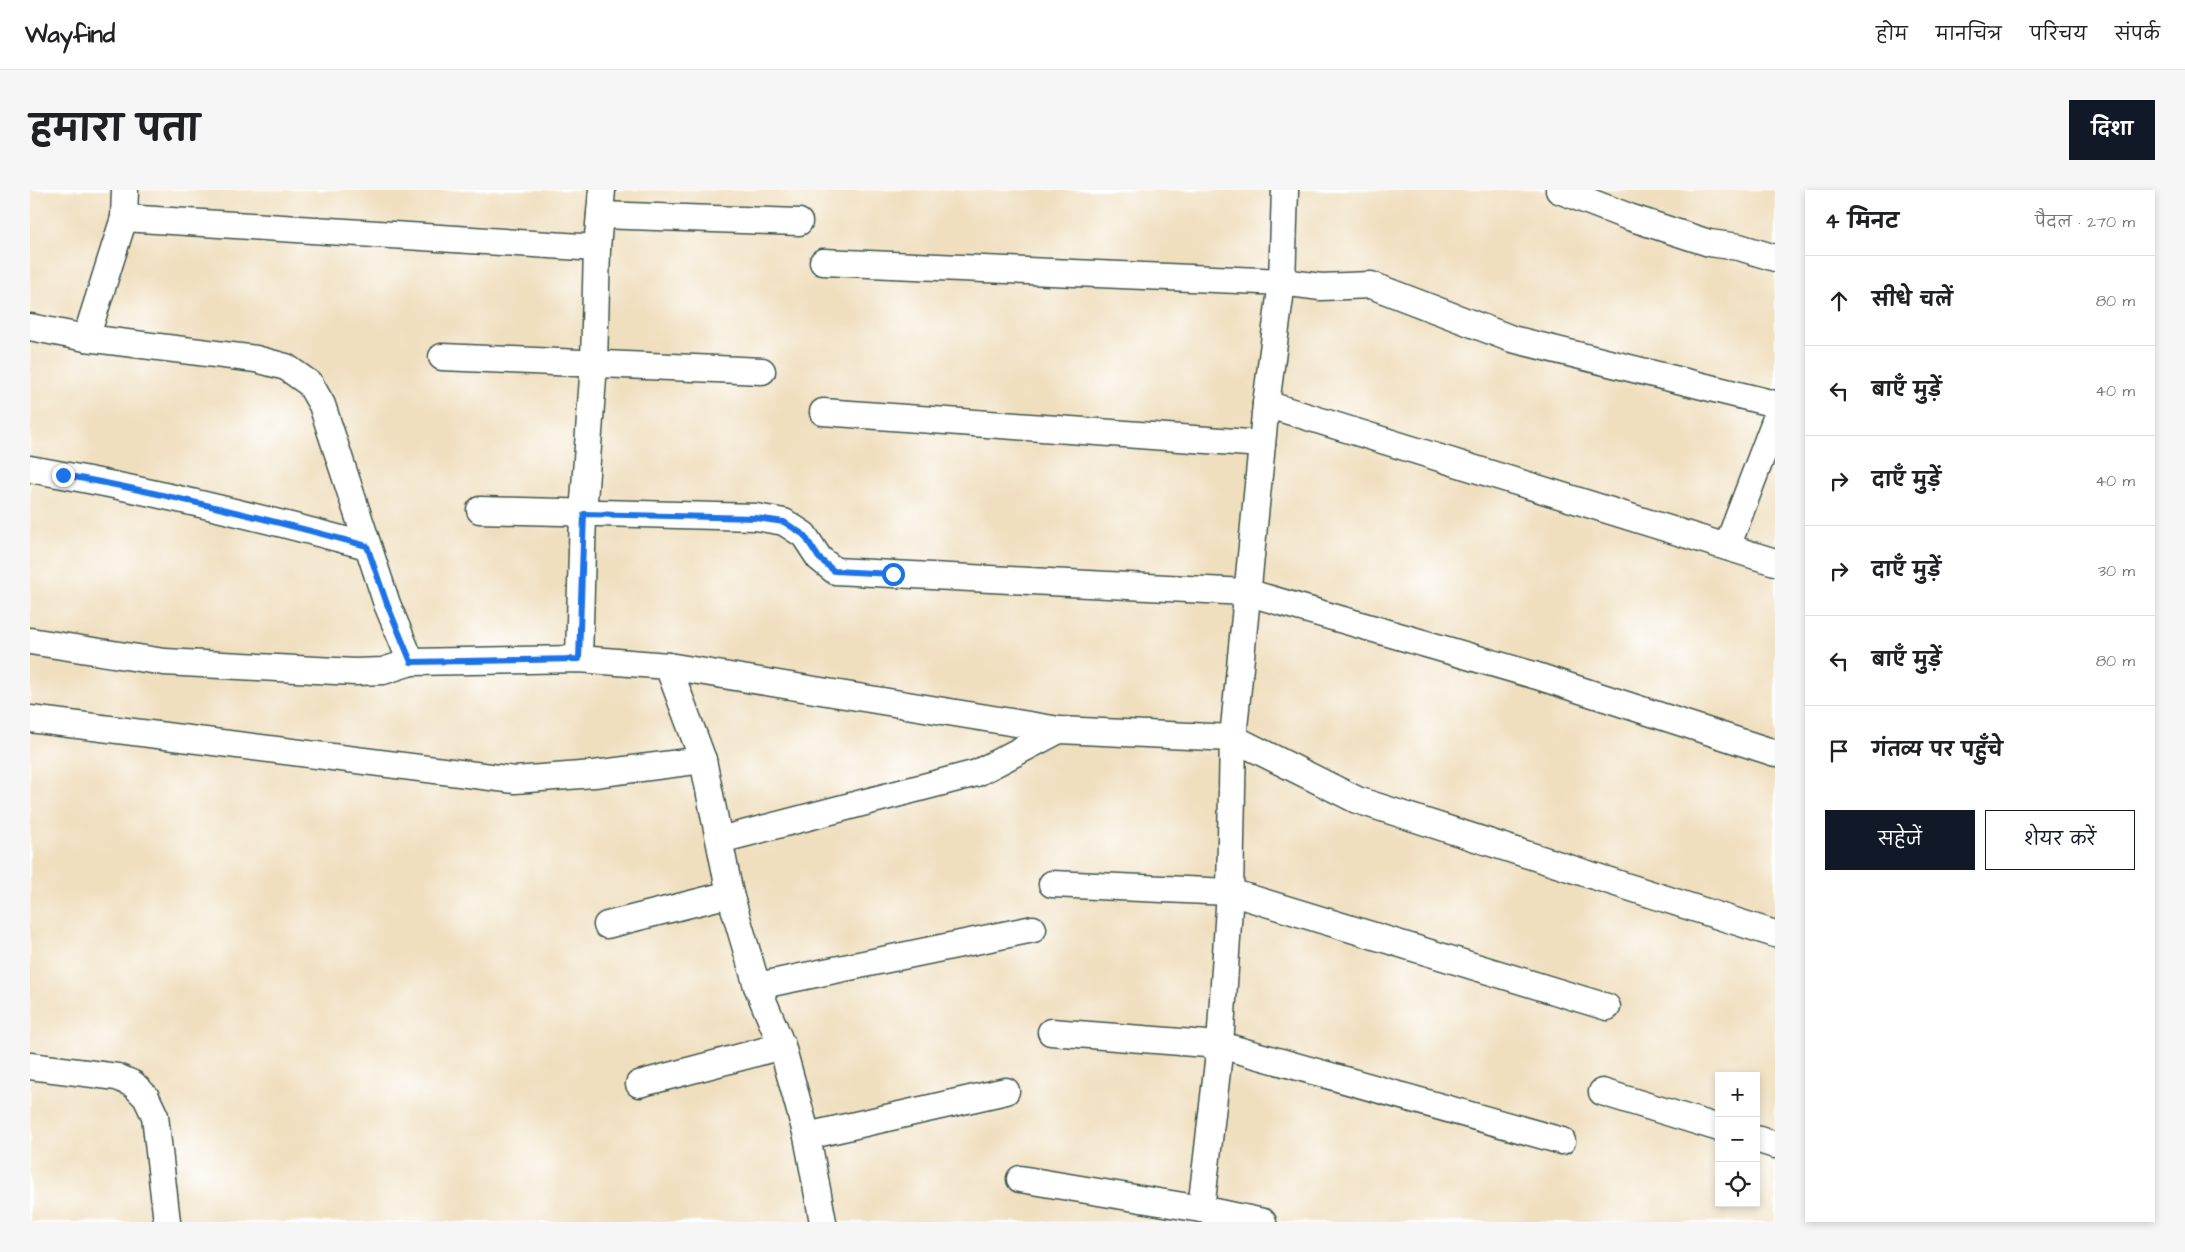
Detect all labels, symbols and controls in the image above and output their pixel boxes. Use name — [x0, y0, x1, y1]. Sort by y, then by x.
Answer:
text: Wayfind — [25, 18, 115, 52]
text: होम — [1876, 22, 1908, 47]
text: मानचित्र — [1936, 22, 2002, 47]
text: परिचय — [2030, 22, 2087, 47]
text: संपर्क — [2115, 22, 2160, 47]
button: दिशा — [2069, 100, 2155, 160]
text: हमारा पता — [30, 105, 200, 154]
text: 4 मिनट — [1825, 207, 1899, 236]
text: पैदल · 270 m — [2035, 211, 2135, 233]
icon: ahead — [1825, 287, 1853, 315]
text: सीधे चलें — [1872, 287, 1953, 314]
text: 80 m — [2096, 290, 2135, 312]
icon: left — [1825, 377, 1853, 405]
text: बाएँ मुड़ें — [1872, 377, 1941, 404]
text: 40 m — [2095, 380, 2135, 402]
route end — [52, 464, 75, 487]
icon: right — [1825, 467, 1853, 495]
text: दाएँ मुड़ें — [1872, 467, 1941, 494]
text: 40 m — [2095, 470, 2135, 492]
icon: right — [1825, 557, 1853, 585]
text: दाएँ मुड़ें — [1872, 557, 1941, 584]
text: 30 m — [2098, 560, 2135, 582]
route start — [882, 563, 905, 586]
icon: left — [1825, 647, 1853, 675]
text: बाएँ मुड़ें — [1872, 647, 1941, 674]
text: 80 m — [2096, 650, 2135, 672]
icon: arrive — [1825, 737, 1853, 765]
text: गंतव्य पर पहुँचे — [1872, 737, 2003, 764]
button: सहेजें — [1825, 810, 1975, 870]
button: शेयर करें — [1985, 810, 2135, 870]
map controls — [1715, 1072, 1760, 1207]
button: + — [1715, 1072, 1760, 1117]
button: − — [1715, 1117, 1760, 1162]
button: locate — [1715, 1162, 1760, 1207]

